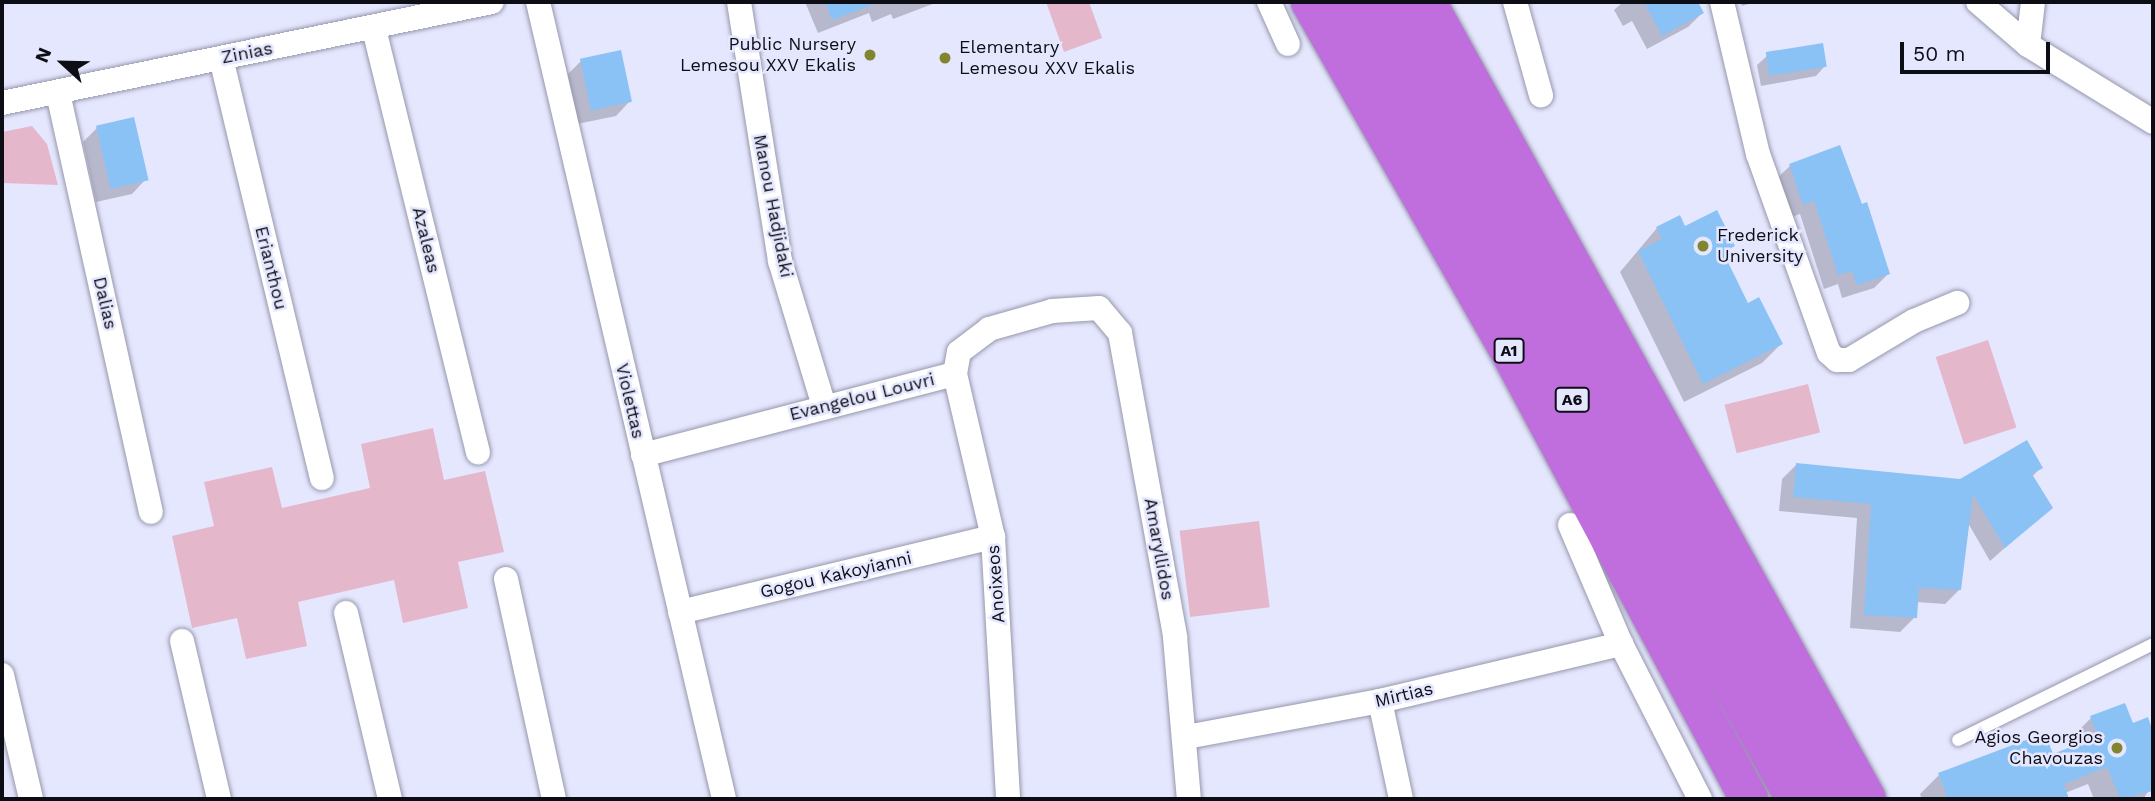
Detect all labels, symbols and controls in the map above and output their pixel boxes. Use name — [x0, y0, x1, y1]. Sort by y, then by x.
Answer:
north arrow — [28, 28, 98, 98]
scale bar — [1903, 28, 2054, 72]
place label: Public Nursery Lemesou XXV Ekalis — [679, 34, 856, 76]
street label: Zinias — [220, 37, 274, 69]
place label: Elementary Lemesou XXV Ekalis — [959, 37, 1136, 80]
text: 50 m — [1913, 41, 1965, 66]
text: N — [30, 44, 56, 66]
marker: Public Nursery Lemesou XXV Ekalis — [862, 47, 878, 63]
marker: Elementary Lemesou XXV Ekalis — [937, 50, 953, 66]
street label: Manou Hadjidaki — [749, 133, 797, 279]
street label: Azaleas — [407, 205, 445, 275]
street label: Erianthou — [250, 224, 292, 312]
place label: Frederick University — [1717, 225, 1803, 268]
marker: Frederick University — [1695, 238, 1711, 254]
street label: Dalias — [89, 275, 121, 331]
road number: A1 — [1493, 338, 1525, 364]
street label: Violettas — [611, 361, 649, 441]
street label: Evangelou Louvri — [787, 369, 937, 425]
road number: A6 — [1554, 388, 1590, 412]
street label: Amaryllidos — [1139, 496, 1179, 602]
street label: Anoixeos — [982, 544, 1010, 624]
street label: Gogou Kakoyianni — [758, 547, 914, 603]
street label: Mirtias — [1373, 678, 1435, 712]
place label: Agios Georgios Chavouzas — [1975, 727, 2103, 770]
marker: Agios Georgios Chavouzas — [2109, 740, 2125, 756]

